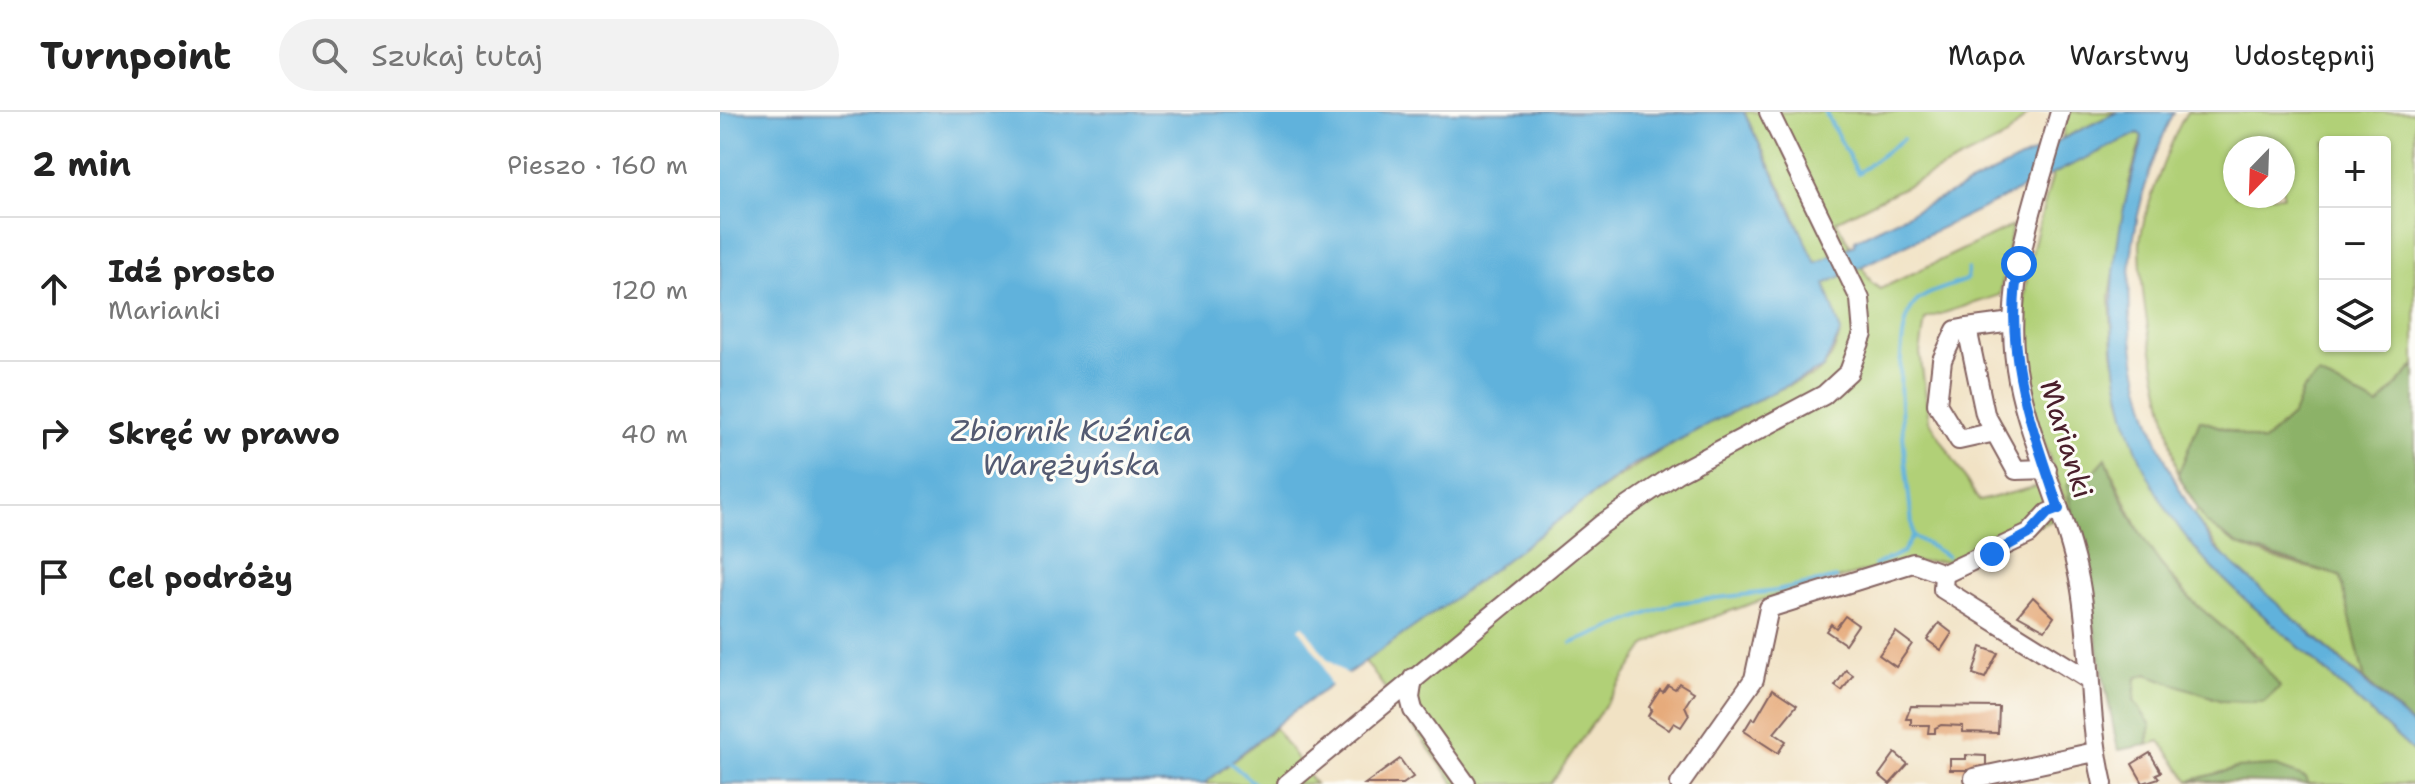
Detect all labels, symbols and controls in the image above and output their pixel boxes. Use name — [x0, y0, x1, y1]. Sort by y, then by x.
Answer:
search box — [279, 19, 839, 91]
text: Turnpoint — [40, 30, 231, 81]
icon: search — [307, 33, 351, 77]
text: Szukaj tutaj — [371, 35, 543, 76]
text: Mapa — [1948, 36, 2025, 74]
text: Warstwy — [2069, 36, 2190, 74]
text: Udostępnij — [2234, 36, 2375, 74]
north arrow — [2223, 136, 2295, 208]
map controls — [2319, 136, 2391, 352]
button: + — [2319, 136, 2391, 208]
text: 2 min — [32, 141, 131, 187]
text: Pieszo · 160 m — [507, 147, 688, 182]
button: − — [2319, 208, 2391, 280]
route start — [2001, 246, 2037, 282]
text: Idź prosto — [108, 251, 275, 292]
icon: ahead — [32, 267, 76, 311]
text: 120 m — [612, 272, 688, 307]
button: layers — [2319, 280, 2391, 352]
text: Marianki — [108, 292, 221, 327]
street label: Marianki — [2031, 375, 2103, 503]
water label: Zbiornik Kuźnica Warężyńska — [950, 410, 1192, 485]
icon: right — [32, 411, 76, 455]
text: Skręć w prawo — [108, 413, 340, 454]
text: 40 m — [621, 416, 688, 451]
route end — [1974, 536, 2010, 572]
icon: arrive — [32, 555, 76, 599]
text: Cel podróży — [108, 557, 293, 598]

